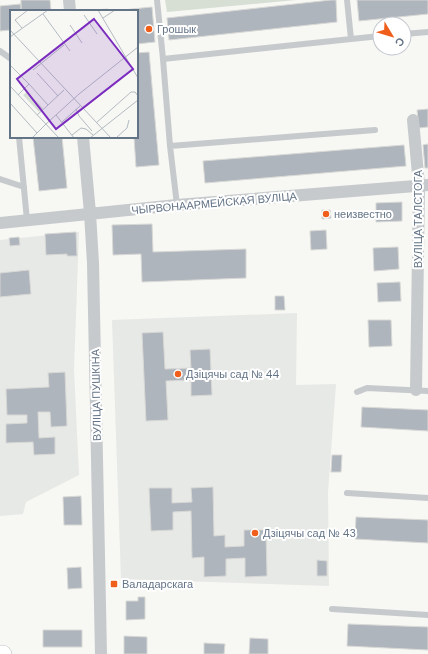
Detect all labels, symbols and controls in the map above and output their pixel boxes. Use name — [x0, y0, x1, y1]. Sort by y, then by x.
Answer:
inset map — [10, 10, 138, 138]
north arrow — [372, 16, 412, 56]
place label: Грошык — [157, 22, 196, 36]
marker: Грошык — [144, 24, 154, 34]
text: С — [392, 35, 408, 50]
street label: ВУЛІЦА ТАЛСТОГА — [411, 169, 425, 268]
street label: ЧЫРВОНААРМЕЙСКАЯ ВУЛІЦА — [131, 189, 298, 217]
place label: неизвестно — [334, 207, 392, 221]
marker: неизвестно — [321, 209, 331, 219]
street label: ВУЛІЦА ПУШКІНА — [88, 348, 104, 441]
place label: Дзіцячы сад № 44 — [186, 367, 279, 381]
marker: Дзіцячы сад № 44 — [173, 369, 183, 379]
place label: Дзіцячы сад № 43 — [263, 526, 356, 540]
marker: Дзіцячы сад № 43 — [250, 528, 260, 538]
place label: Валадарскага — [122, 577, 194, 591]
marker: Валадарскага — [109, 579, 119, 589]

